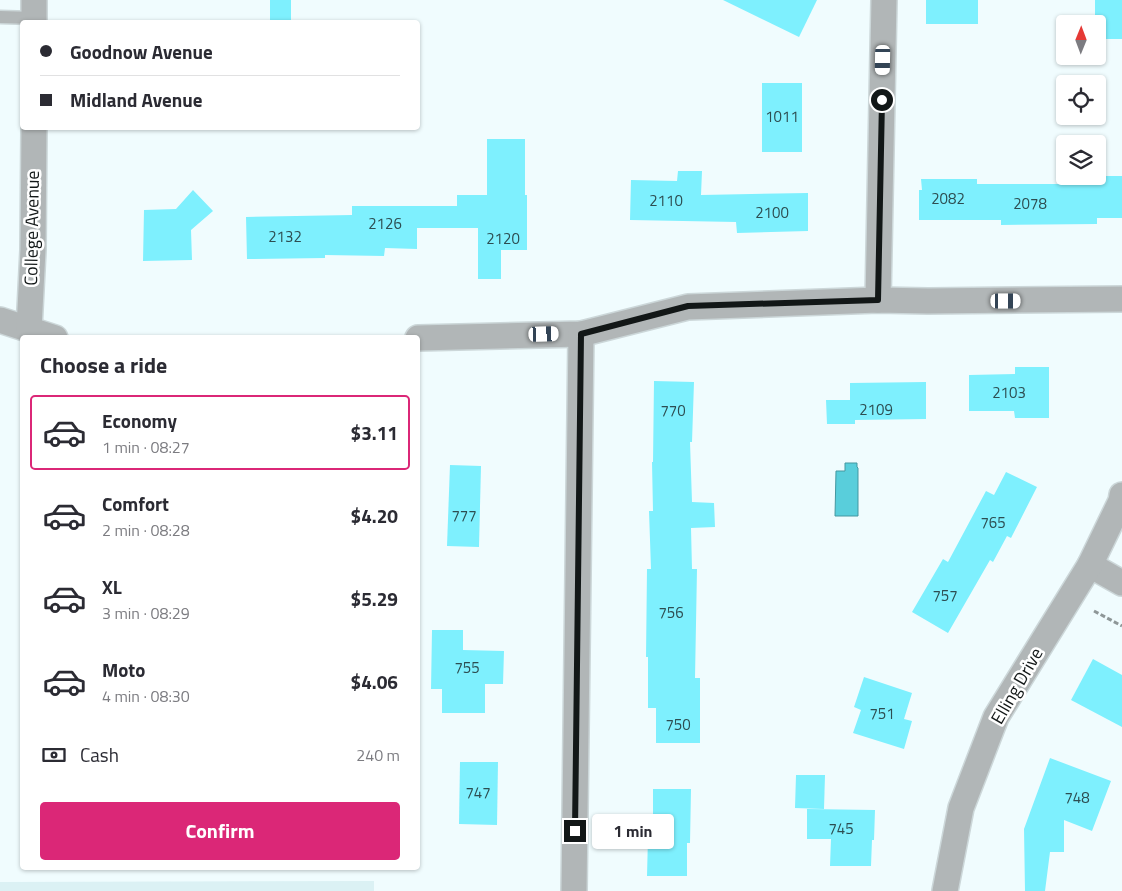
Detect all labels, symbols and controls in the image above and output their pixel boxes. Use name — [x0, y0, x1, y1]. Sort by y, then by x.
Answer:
north arrow — [1056, 15, 1106, 65]
map controls — [1056, 15, 1106, 185]
text: Goodnow Avenue — [70, 37, 213, 66]
car — [875, 45, 890, 75]
button: locate — [1056, 75, 1106, 125]
text: Midland Avenue — [70, 85, 203, 114]
route start — [871, 89, 893, 111]
house number: 1011 — [765, 105, 799, 128]
button: layers — [1056, 135, 1106, 185]
street label: College Avenue — [17, 170, 46, 286]
house number: 2082 — [931, 187, 965, 210]
house number: 2110 — [649, 189, 683, 212]
house number: 2078 — [1013, 192, 1047, 215]
house number: 2100 — [755, 201, 789, 224]
house number: 2126 — [368, 212, 402, 235]
house number: 2132 — [268, 225, 302, 248]
house number: 2120 — [486, 227, 520, 250]
car — [991, 294, 1021, 309]
car — [528, 326, 559, 342]
text: Choose a ride — [40, 348, 167, 382]
house number: 2103 — [992, 381, 1026, 404]
house number: 2109 — [859, 398, 893, 421]
house number: 770 — [660, 399, 686, 422]
text: Economy — [102, 406, 177, 435]
icon: car — [42, 410, 87, 455]
text: $3.11 — [351, 418, 398, 447]
text: 1 min · 08:27 — [102, 435, 190, 459]
text: Comfort — [102, 489, 169, 518]
icon: car — [42, 493, 87, 538]
text: $4.20 — [351, 501, 398, 530]
house number: 777 — [451, 504, 477, 527]
house number: 765 — [980, 511, 1006, 534]
text: 2 min · 08:28 — [102, 518, 190, 542]
text: XL — [102, 572, 122, 601]
icon: car — [42, 576, 87, 621]
text: $5.29 — [351, 584, 398, 613]
house number: 757 — [932, 584, 958, 607]
text: 3 min · 08:29 — [102, 601, 190, 625]
house number: 756 — [658, 601, 684, 624]
street label: Elling Drive — [984, 642, 1049, 729]
text: Moto — [102, 655, 145, 684]
house number: 755 — [454, 656, 480, 679]
icon: car — [42, 659, 87, 704]
text: $4.06 — [351, 667, 398, 696]
text: 4 min · 08:30 — [102, 684, 190, 708]
house number: 751 — [869, 702, 895, 725]
house number: 750 — [665, 713, 691, 736]
text: Cash — [80, 740, 119, 769]
icon: cash — [40, 741, 68, 769]
text: 240 m — [356, 743, 400, 767]
house number: 747 — [465, 781, 491, 804]
house number: 748 — [1064, 786, 1090, 809]
button: Confirm — [40, 802, 400, 860]
callout: 1 min — [592, 814, 675, 848]
house number: 745 — [828, 817, 854, 840]
text: 1 min — [614, 819, 652, 843]
route end — [564, 820, 586, 842]

